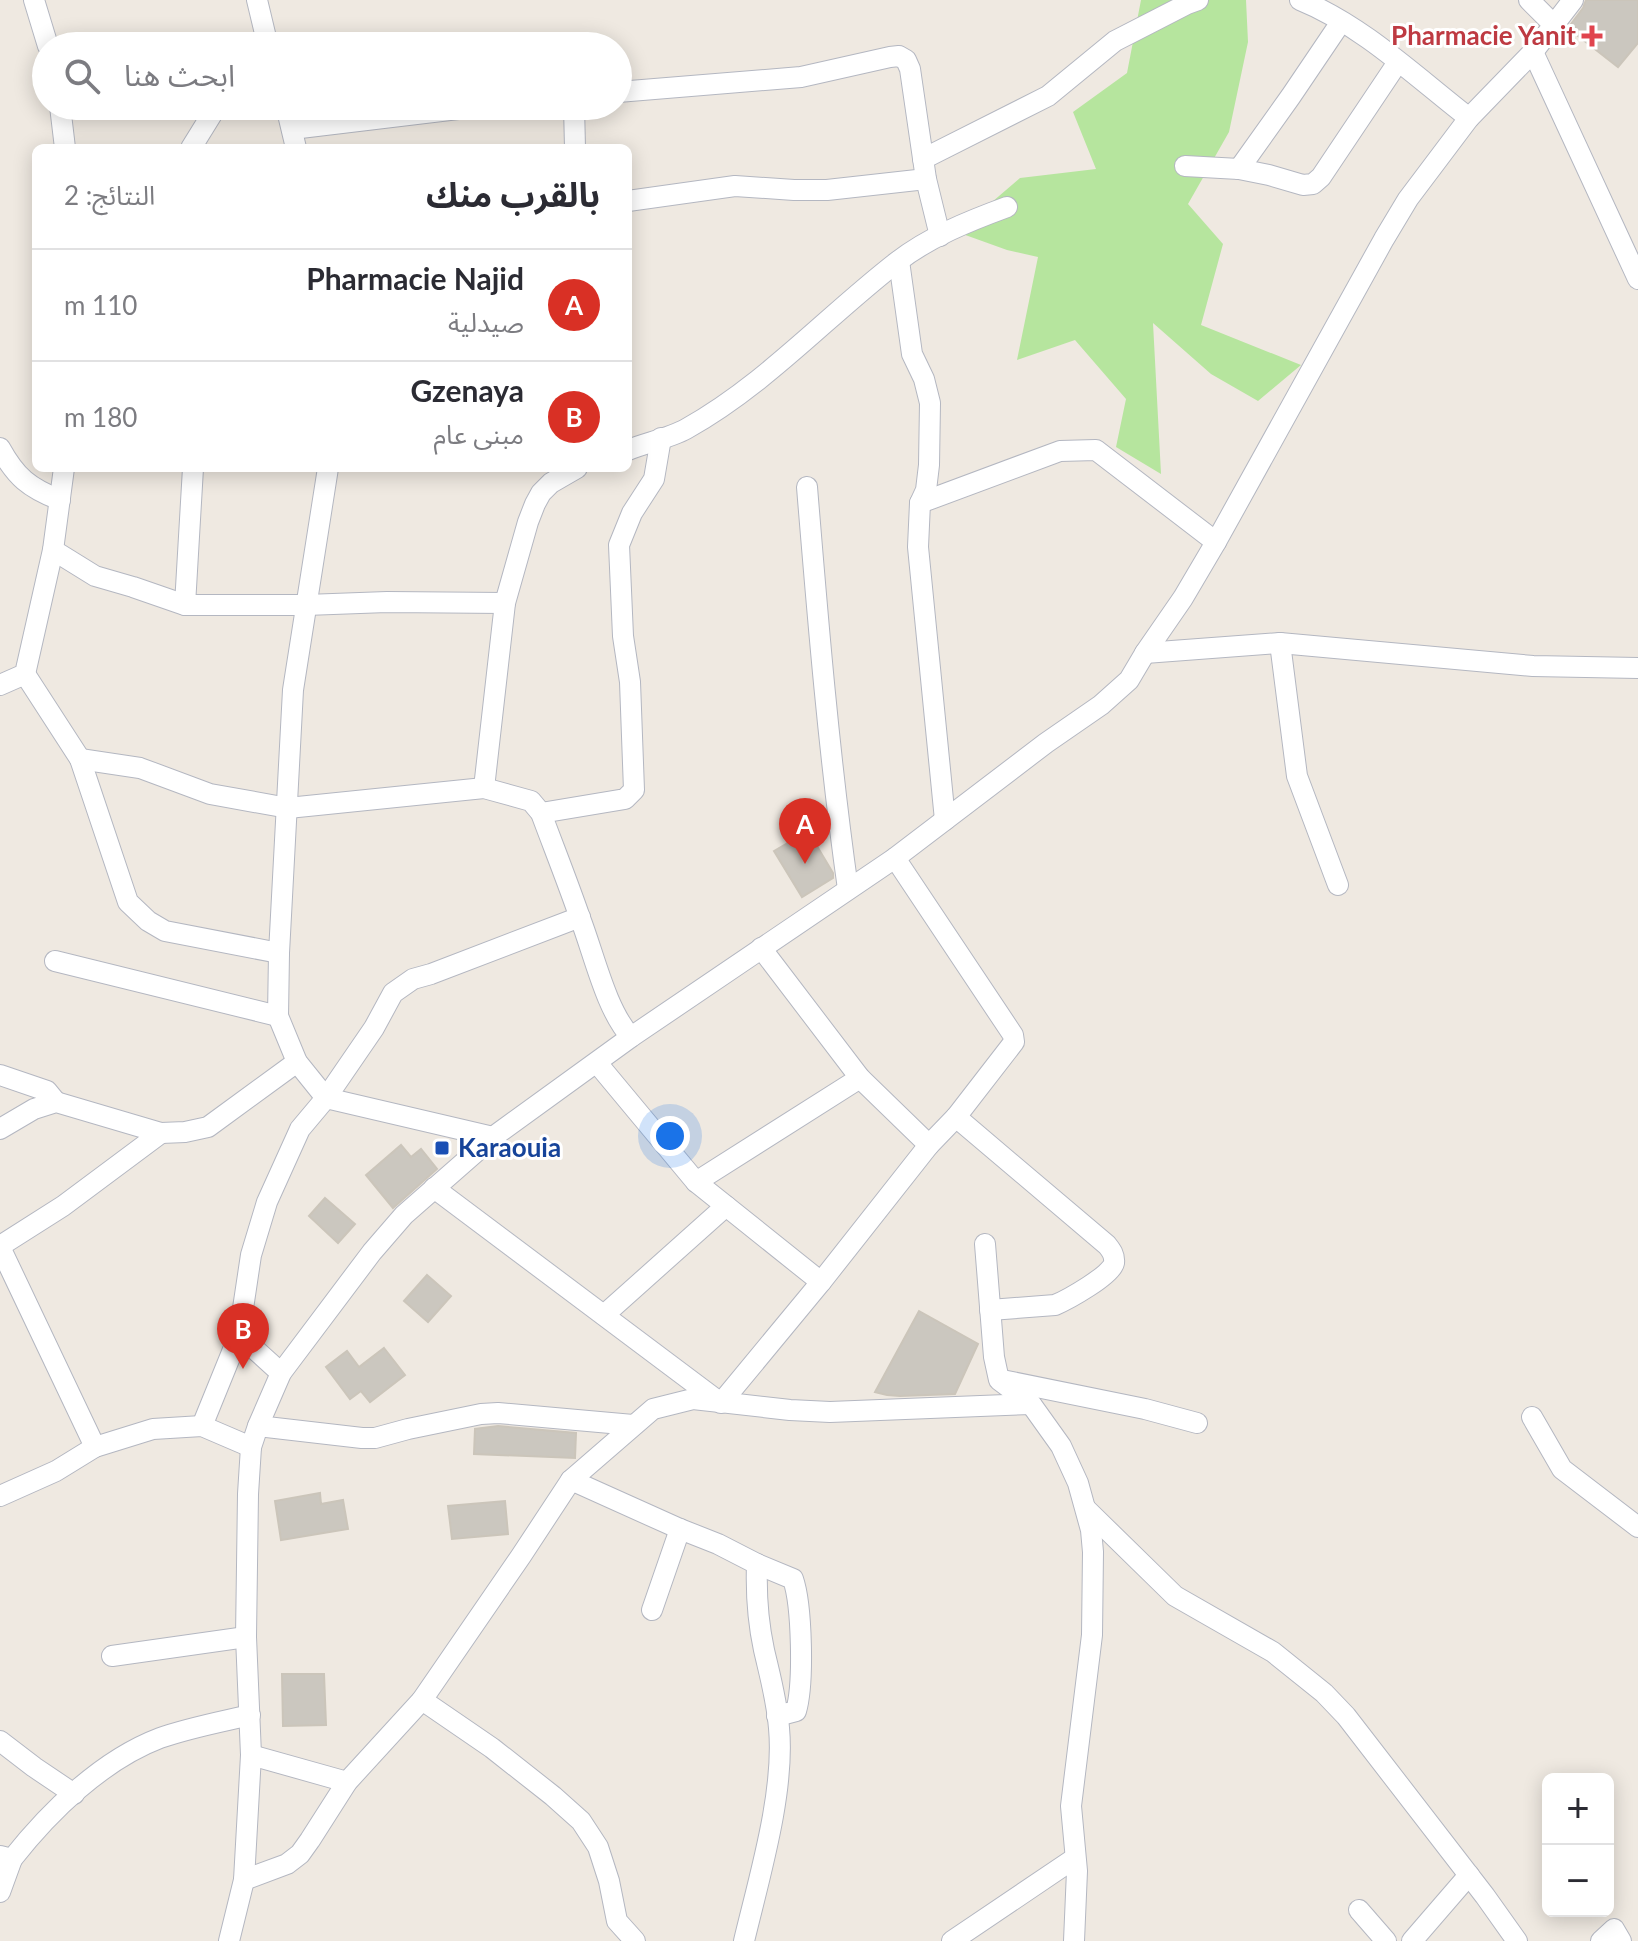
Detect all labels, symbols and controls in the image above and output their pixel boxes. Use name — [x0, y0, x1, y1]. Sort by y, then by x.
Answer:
place label: Pharmacie Yanit — [1391, 19, 1576, 51]
marker: Pharmacie Yanit — [1583, 27, 1601, 45]
search box — [32, 32, 632, 120]
icon: search — [60, 54, 104, 98]
text: ابحث هنا — [124, 56, 235, 92]
text: بالقرب منك — [426, 173, 600, 214]
text: النتائج: 2 — [64, 179, 155, 211]
text: Pharmacie Najid — [306, 260, 524, 296]
text: 110 m — [64, 289, 137, 321]
text: A — [565, 289, 583, 321]
text: صيدلية — [448, 306, 524, 338]
text: Gzenaya — [410, 372, 524, 408]
text: 180 m — [64, 401, 137, 433]
text: B — [565, 401, 583, 433]
text: مبنى عام — [433, 418, 524, 450]
pin: A — [779, 798, 831, 864]
your location — [650, 1116, 690, 1156]
place label: Karaouia — [458, 1131, 561, 1163]
marker: Karaouia — [433, 1139, 451, 1157]
pin: B — [217, 1303, 269, 1369]
map controls — [1542, 1773, 1614, 1917]
button: + — [1542, 1773, 1614, 1845]
button: − — [1542, 1845, 1614, 1917]

